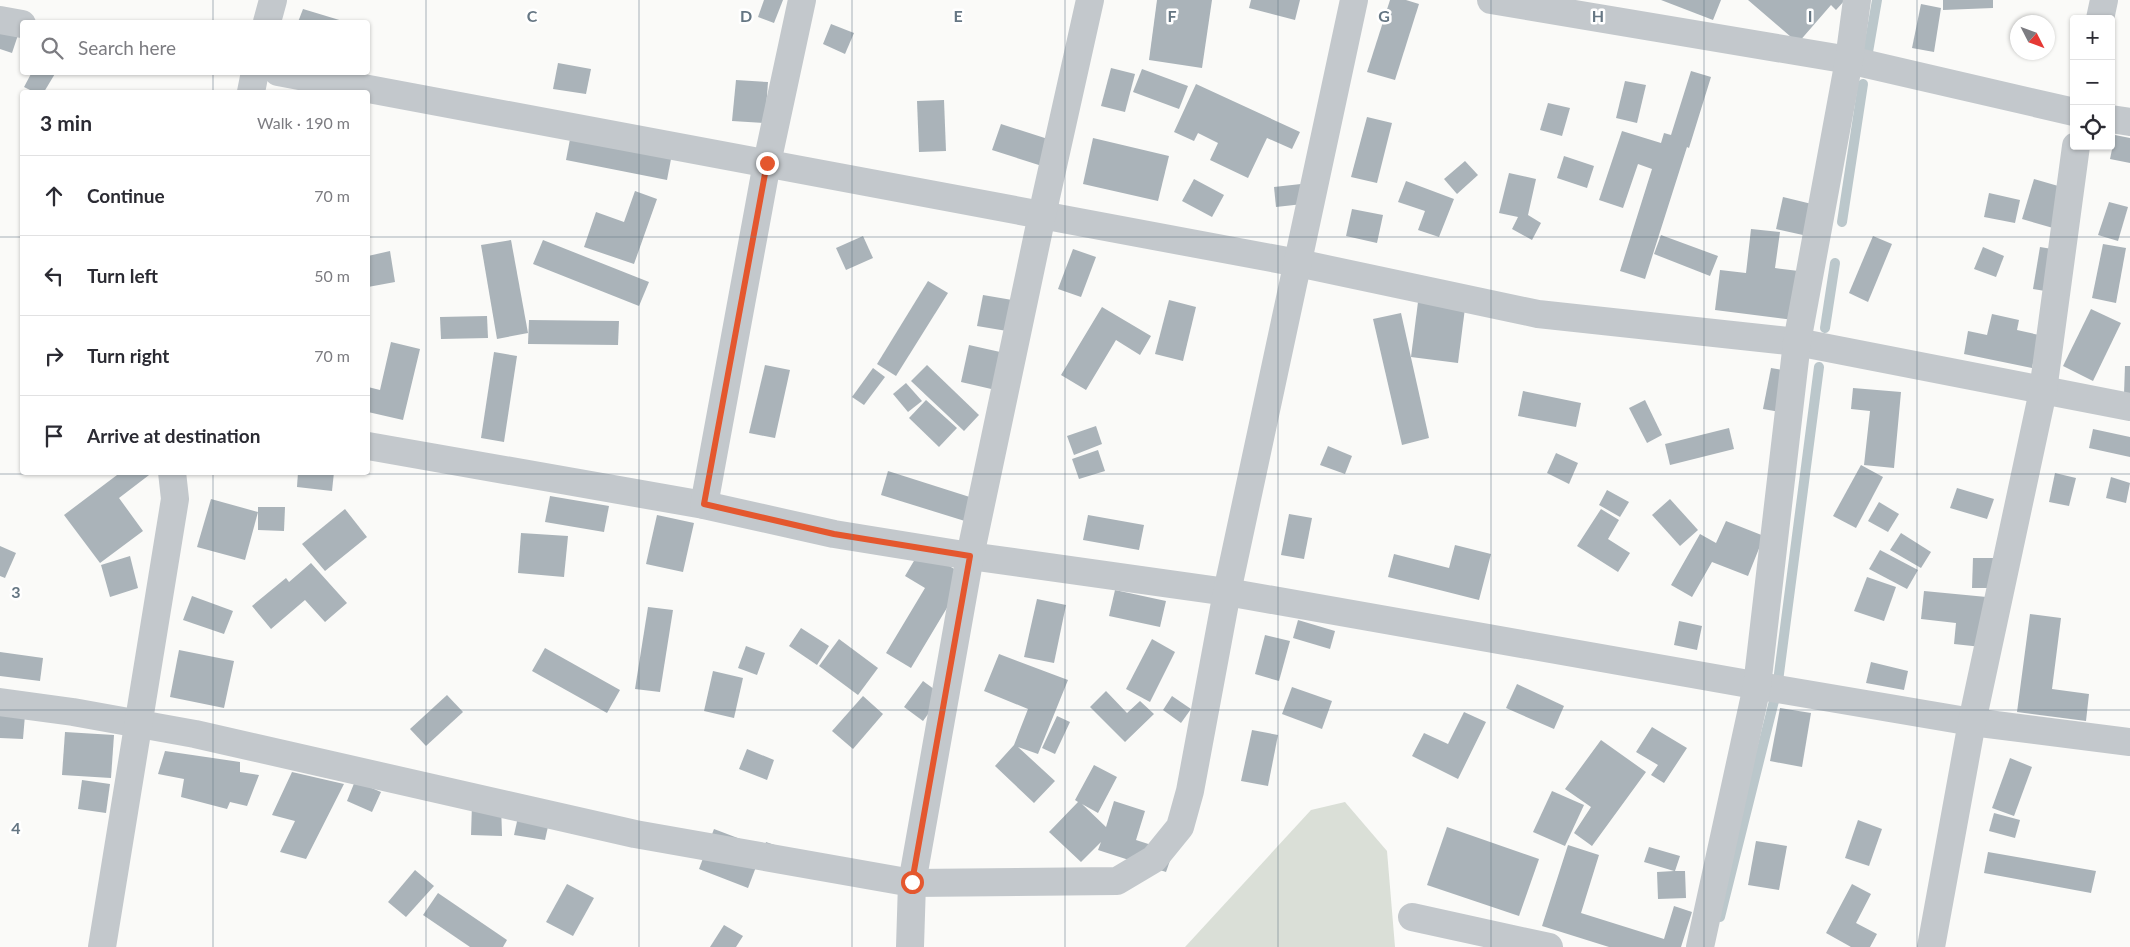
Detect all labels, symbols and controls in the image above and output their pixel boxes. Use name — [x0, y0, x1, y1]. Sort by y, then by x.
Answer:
text: C — [527, 6, 538, 25]
text: D — [740, 6, 752, 25]
text: E — [953, 6, 963, 25]
text: F — [1167, 6, 1177, 25]
text: G — [1378, 6, 1390, 25]
text: H — [1592, 6, 1604, 25]
text: I — [1808, 6, 1812, 25]
north arrow — [2010, 15, 2055, 60]
map controls — [2070, 15, 2115, 150]
button: + — [2070, 15, 2115, 60]
search box — [20, 20, 370, 75]
icon: search — [38, 34, 66, 62]
text: Search here — [78, 36, 176, 59]
button: − — [2070, 60, 2115, 105]
button: locate — [2070, 105, 2115, 150]
text: 3 min — [40, 110, 92, 135]
text: Walk · 190 m — [257, 113, 350, 132]
route end — [756, 152, 779, 175]
icon: ahead — [40, 182, 68, 210]
text: Continue — [87, 184, 165, 207]
text: 70 m — [314, 186, 350, 205]
icon: left — [40, 262, 68, 290]
text: Turn left — [87, 264, 158, 287]
text: 50 m — [314, 266, 350, 285]
icon: right — [40, 342, 68, 370]
text: Turn right — [87, 344, 169, 367]
text: 70 m — [314, 346, 350, 365]
icon: arrive — [40, 422, 68, 450]
text: Arrive at destination — [87, 424, 260, 447]
text: 3 — [11, 582, 21, 601]
text: 4 — [11, 818, 21, 837]
route start — [901, 871, 924, 894]

